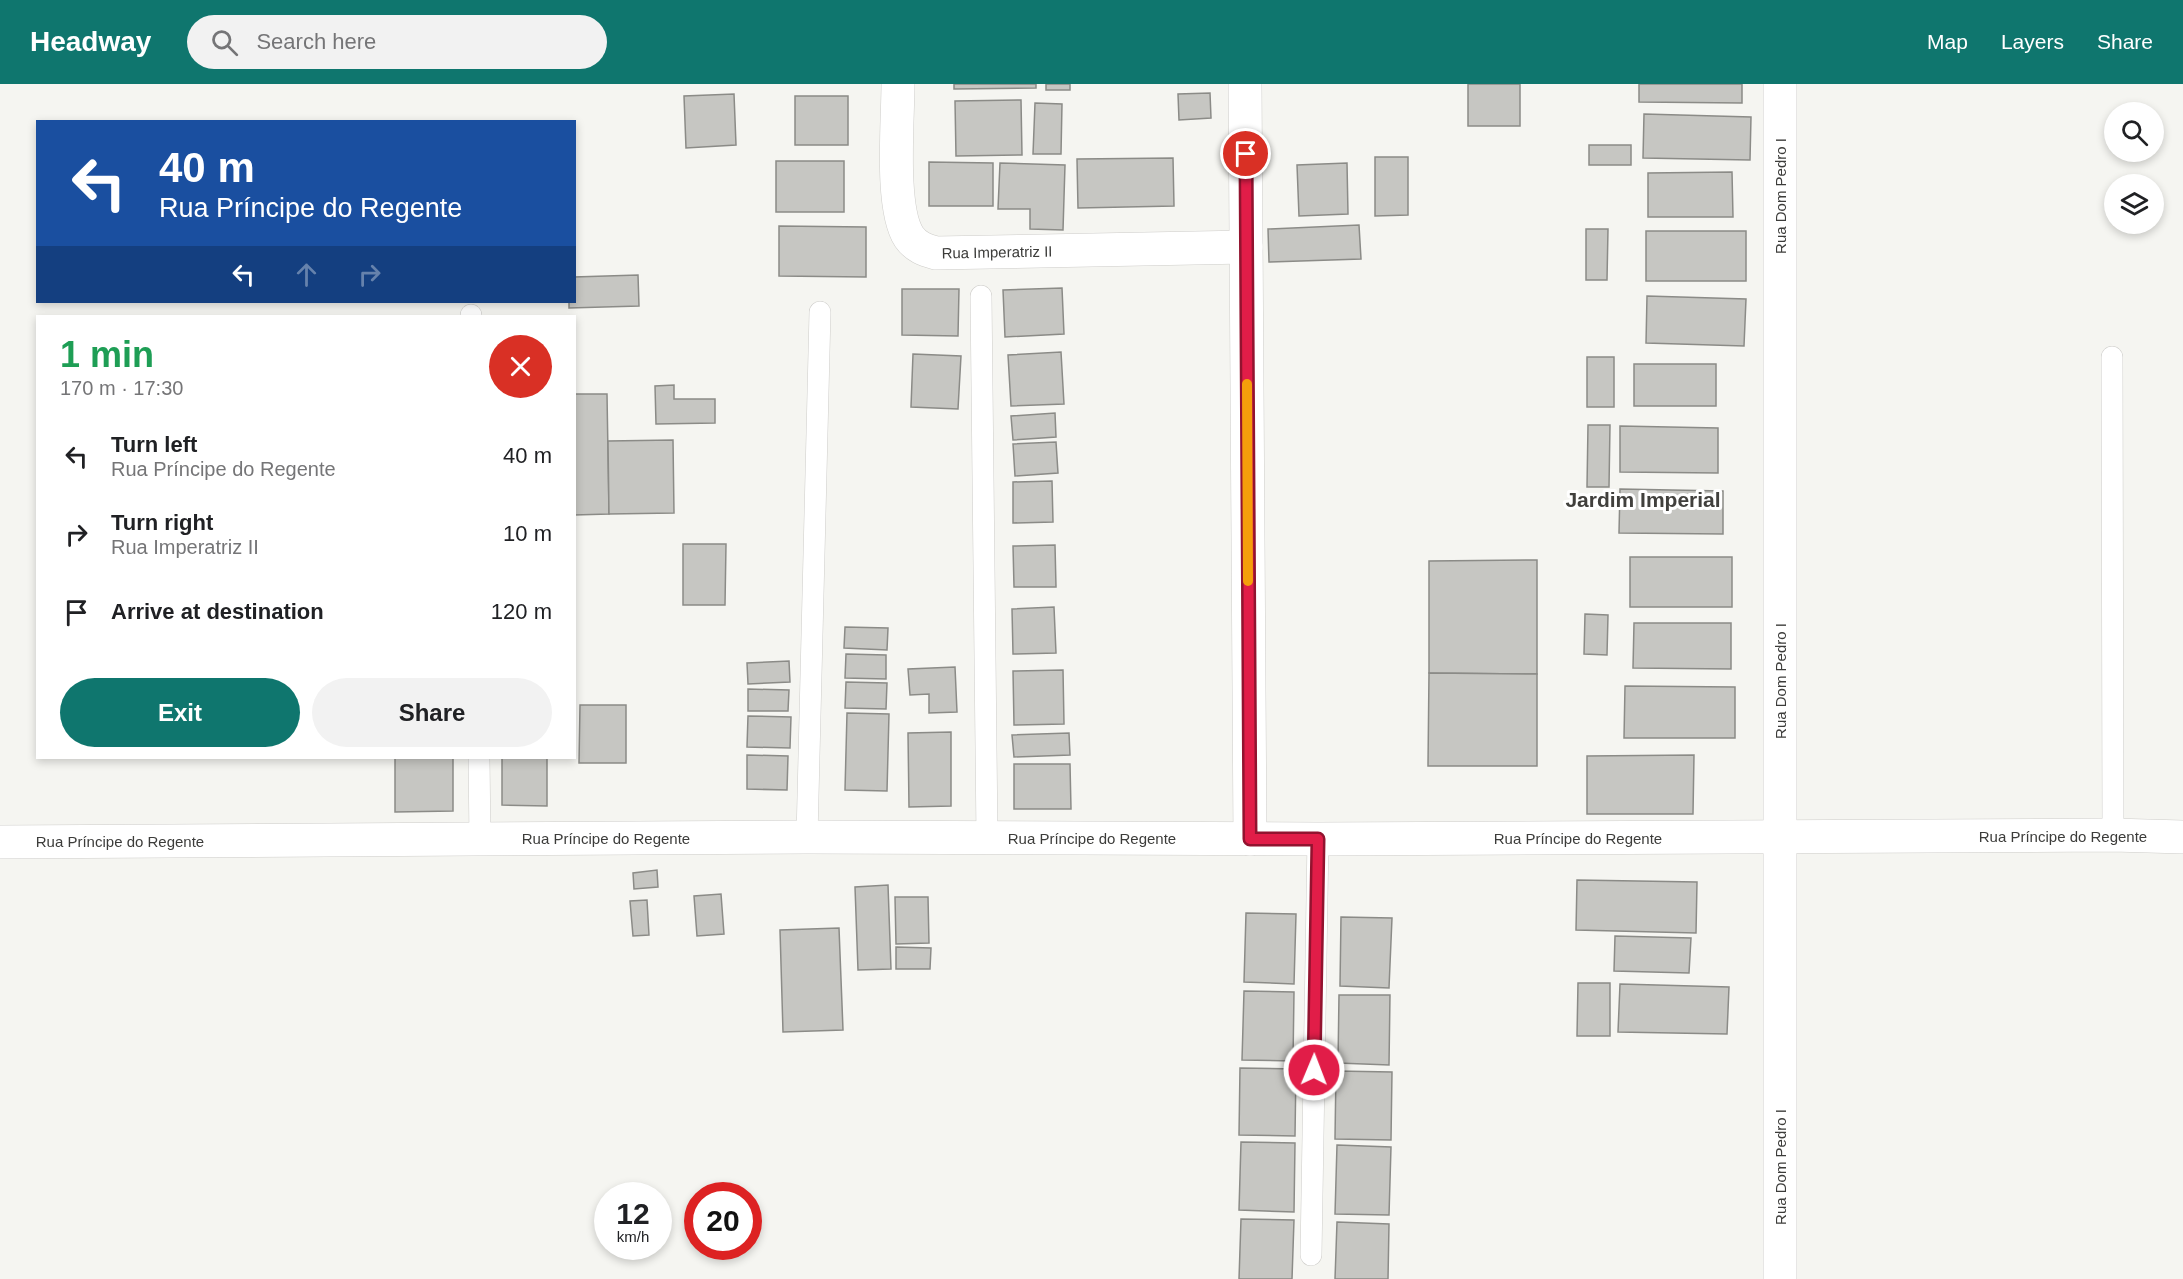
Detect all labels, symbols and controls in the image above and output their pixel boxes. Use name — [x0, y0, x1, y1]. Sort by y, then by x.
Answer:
search box — [187, 15, 607, 69]
text: Headway — [30, 26, 151, 57]
icon: search — [208, 26, 241, 59]
text: Search here — [256, 29, 376, 54]
text: Map — [1927, 30, 1968, 53]
text: Layers — [2001, 30, 2064, 53]
text: Share — [2097, 30, 2153, 53]
map controls — [2104, 102, 2164, 234]
button: search — [2104, 102, 2164, 162]
pin — [1220, 128, 1271, 179]
icon: arrive — [1229, 137, 1262, 170]
street label: Rua Dom Pedro I — [1772, 138, 1789, 254]
icon: left — [60, 144, 138, 222]
text: 40 m — [159, 144, 255, 191]
button: layers — [2104, 174, 2164, 234]
text: Rua Príncipe do Regente — [159, 193, 462, 223]
street label: Rua Imperatriz II — [941, 243, 1053, 261]
icon: left — [227, 258, 260, 291]
icon: ahead — [290, 258, 323, 291]
icon: right — [353, 258, 386, 291]
text: 1 min — [60, 334, 154, 375]
button: close — [489, 335, 552, 398]
text: 170 m · 17:30 — [60, 377, 183, 399]
text: Turn left — [111, 432, 197, 457]
icon: left — [60, 440, 93, 473]
text: 40 m — [503, 443, 552, 468]
text: Rua Príncipe do Regente — [111, 458, 336, 480]
district label: Jardim Imperial — [1565, 488, 1721, 511]
text: Turn right — [111, 510, 213, 535]
icon: right — [60, 518, 93, 551]
text: 10 m — [503, 521, 552, 546]
text: Rua Imperatriz II — [111, 536, 259, 558]
icon: arrive — [60, 596, 93, 629]
text: Arrive at destination — [111, 599, 324, 624]
text: 120 m — [491, 599, 552, 624]
street label: Rua Dom Pedro I — [1772, 623, 1789, 739]
button: Exit — [60, 678, 300, 747]
button: Share — [312, 678, 552, 747]
street label: Rua Príncipe do Regente — [1979, 828, 2147, 845]
street label: Rua Príncipe do Regente — [522, 830, 690, 847]
street label: Rua Príncipe do Regente — [1008, 830, 1176, 847]
street label: Rua Príncipe do Regente — [1494, 830, 1662, 847]
street label: Rua Príncipe do Regente — [36, 833, 204, 850]
position arrow — [1282, 1038, 1346, 1102]
street label: Rua Dom Pedro I — [1772, 1109, 1789, 1225]
speed limit sign: 20 — [684, 1182, 762, 1260]
text: 12 — [616, 1197, 650, 1230]
text: km/h — [617, 1228, 649, 1245]

